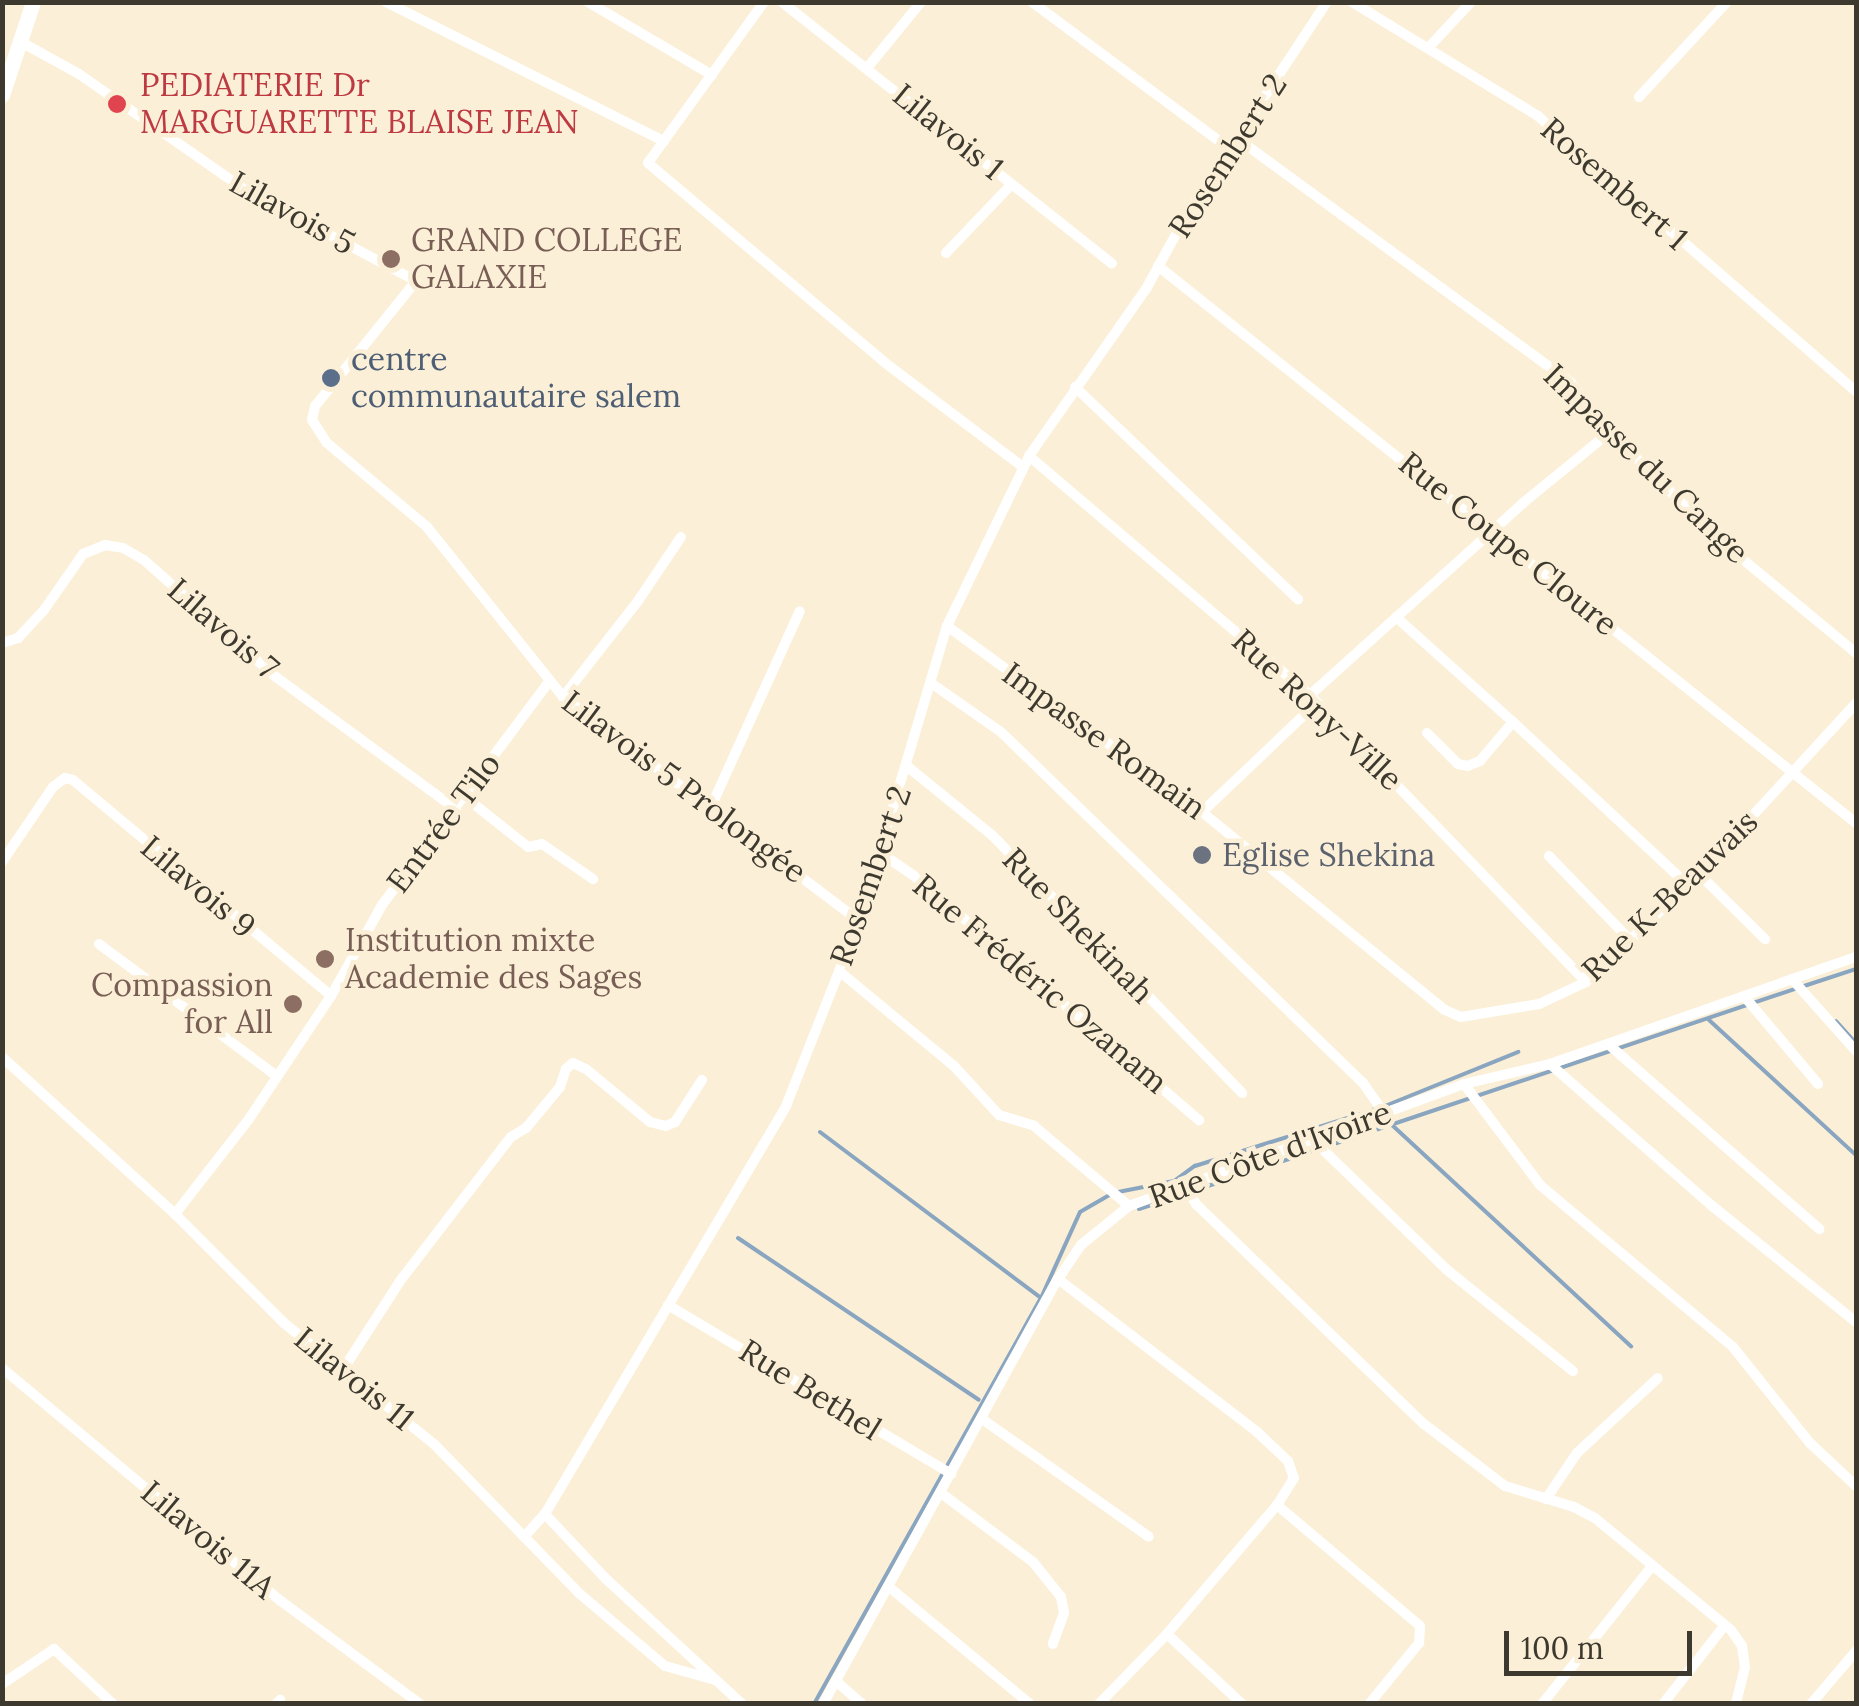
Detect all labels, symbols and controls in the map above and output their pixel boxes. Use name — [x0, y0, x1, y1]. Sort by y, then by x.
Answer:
place label: PEDIATERIE Dr MARGUARETTE BLAISE JEAN — [140, 67, 579, 142]
street label: Rosembert 2 — [1161, 67, 1295, 245]
street label: Lilavois 1 — [885, 76, 1011, 188]
marker: PEDIATERIE Dr MARGUARETTE BLAISE JEAN — [104, 91, 130, 117]
street label: Rosembert 1 — [1533, 110, 1695, 258]
street label: Lilavois 5 — [223, 163, 361, 263]
place label: GRAND COLLEGE GALAXIE — [411, 222, 682, 297]
marker: GRAND COLLEGE GALAXIE — [380, 248, 402, 270]
place label: centre communautaire salem — [351, 341, 681, 416]
street label: Impasse du Cange — [1536, 356, 1756, 572]
marker: centre communautaire salem — [320, 367, 342, 389]
street label: Rue Coupe Cloure — [1391, 444, 1625, 644]
street label: Lilavois 7 — [160, 571, 286, 687]
street label: Rue Rony-Ville — [1224, 621, 1410, 799]
street label: Impasse Romain — [995, 654, 1213, 828]
street label: Lilavois 5 Prolongée — [554, 683, 814, 891]
street label: Entrée Tilo — [379, 746, 509, 900]
street label: Rosembert 2 — [822, 781, 920, 971]
street label: Rue K-Beauvais — [1574, 803, 1766, 989]
street label: Lilavois 9 — [133, 828, 263, 946]
place label: Eglise Shekina — [1222, 836, 1435, 874]
street label: Rue Shekinah — [994, 840, 1162, 1012]
marker: Eglise Shekina — [1191, 844, 1213, 866]
street label: Rue Frédéric Ozanam — [905, 866, 1175, 1102]
place label: Institution mixte Academie des Sages — [345, 922, 642, 997]
marker: Institution mixte Academie des Sages — [314, 948, 336, 970]
place label: Compassion for All — [91, 967, 273, 1042]
marker: Compassion for All — [282, 993, 304, 1015]
street label: Rue Côte d'Ivoire — [1144, 1093, 1396, 1217]
street label: Lilavois 11 — [287, 1319, 421, 1439]
street label: Rue Bethel — [732, 1331, 888, 1449]
street label: Lilavois 11A — [133, 1473, 283, 1607]
scale bar — [1509, 1611, 1696, 1673]
text: 100 m — [1521, 1629, 1604, 1667]

